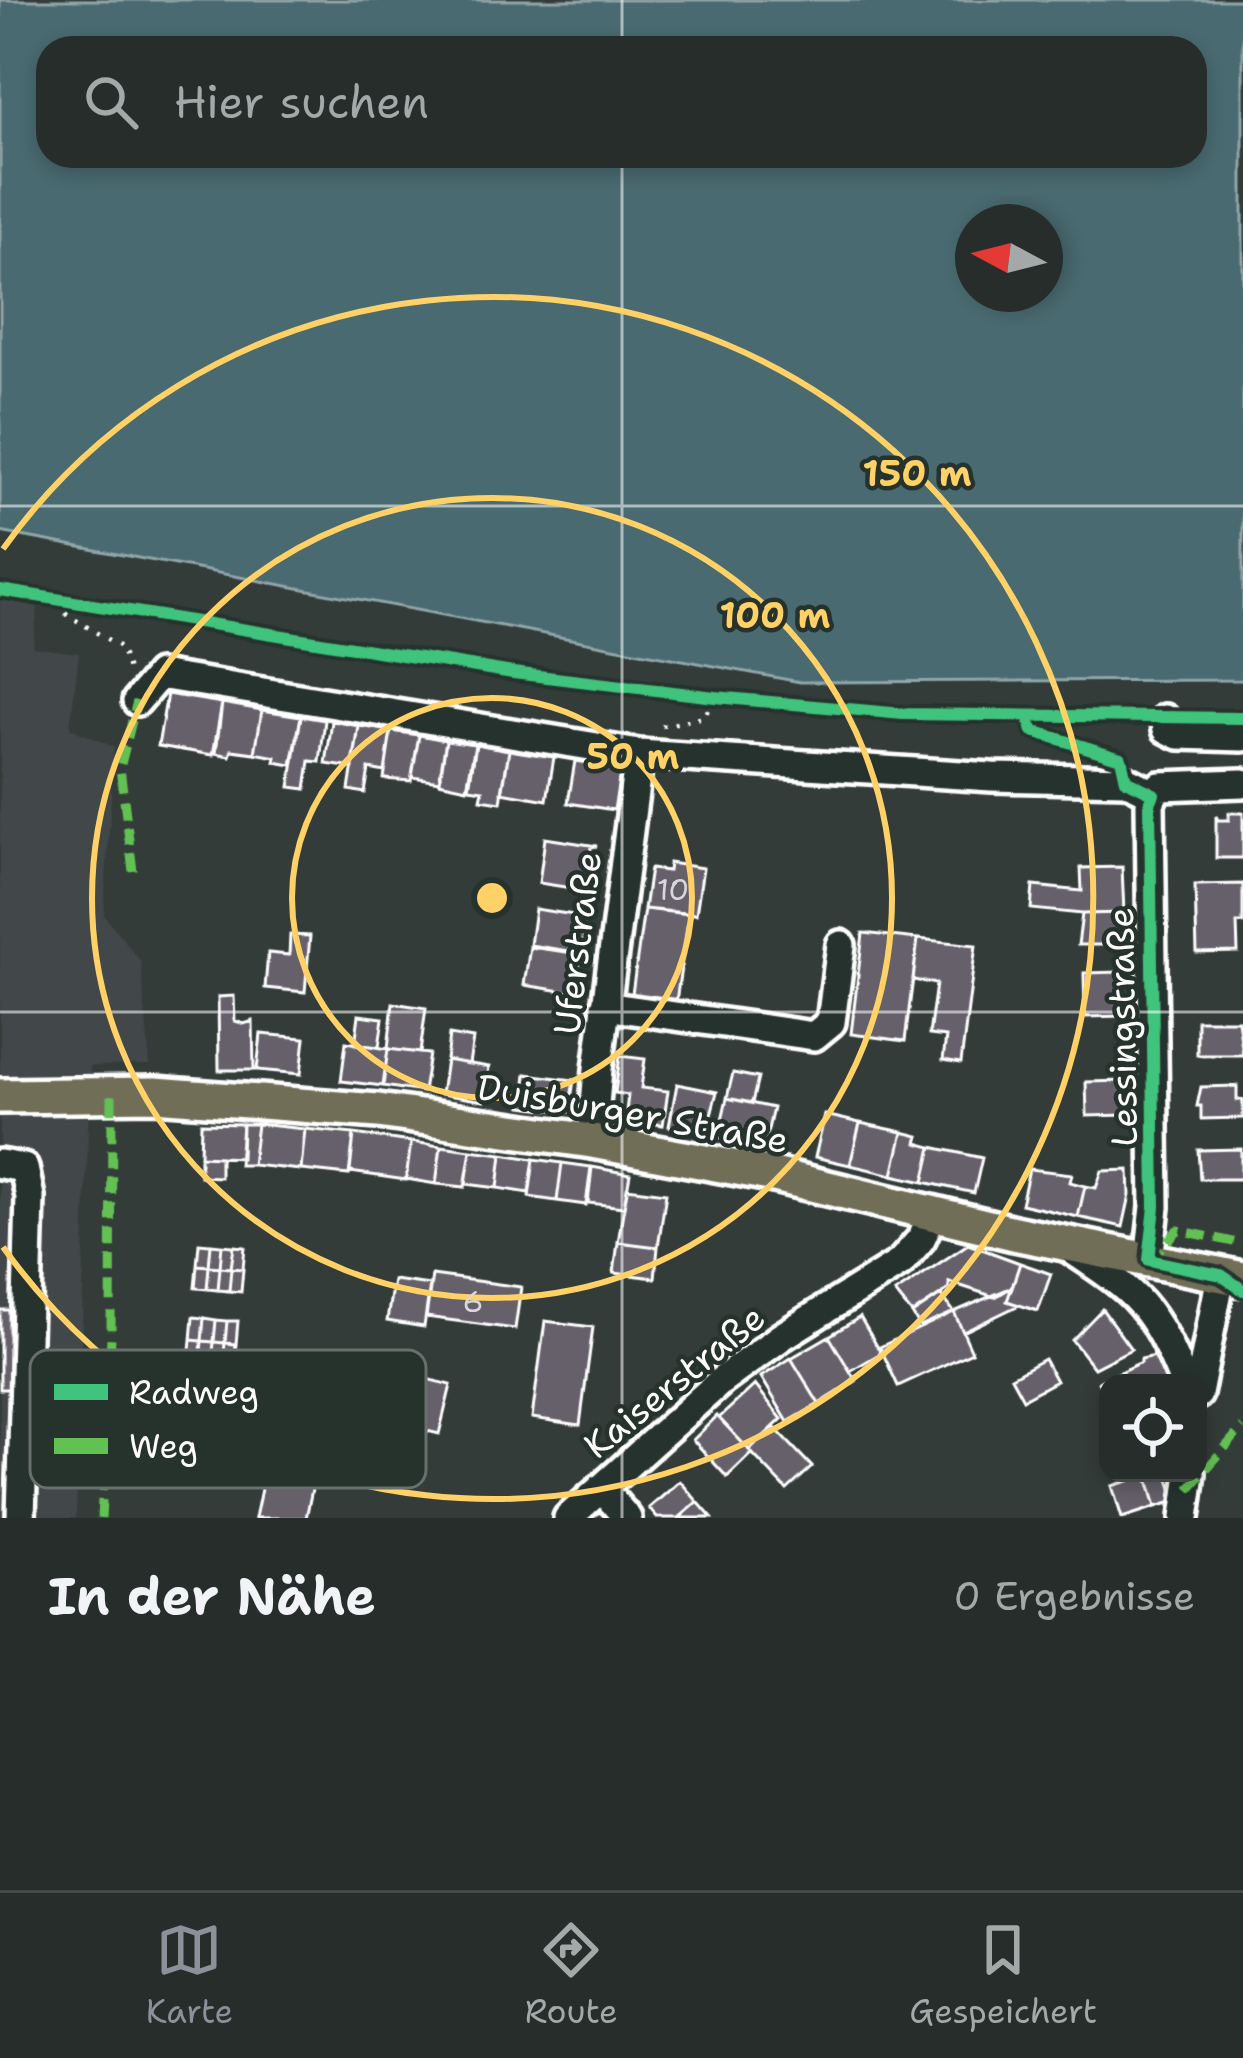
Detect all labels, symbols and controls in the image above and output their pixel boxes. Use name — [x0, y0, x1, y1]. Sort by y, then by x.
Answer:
search box — [36, 36, 1207, 168]
icon: search — [78, 69, 144, 135]
text: Hier suchen — [174, 72, 429, 132]
north arrow — [955, 204, 1063, 312]
text: 150 m — [862, 449, 972, 498]
text: 100 m — [720, 591, 831, 640]
text: 50 m — [587, 732, 680, 781]
street label: Uferstraße — [542, 849, 613, 1037]
house number: 10 — [657, 869, 689, 910]
centre of rings — [471, 877, 513, 919]
street label: Lessingstraße — [1096, 907, 1149, 1147]
street label: Duisburger Straße — [473, 1062, 792, 1165]
house number: 6 — [463, 1281, 484, 1322]
street label: Kaiserstraße — [573, 1293, 775, 1470]
legend — [30, 1350, 426, 1488]
text: Radweg — [129, 1370, 259, 1415]
map controls — [1099, 1374, 1207, 1482]
button: locate — [1099, 1374, 1207, 1482]
text: Weg — [129, 1424, 198, 1469]
text: In der Nähe — [48, 1562, 376, 1630]
text: 0 Ergebnisse — [954, 1570, 1195, 1622]
tab: Karte — [146, 1917, 233, 2034]
tab: Route — [525, 1917, 618, 2034]
tab: Gespeichert — [909, 1917, 1097, 2034]

